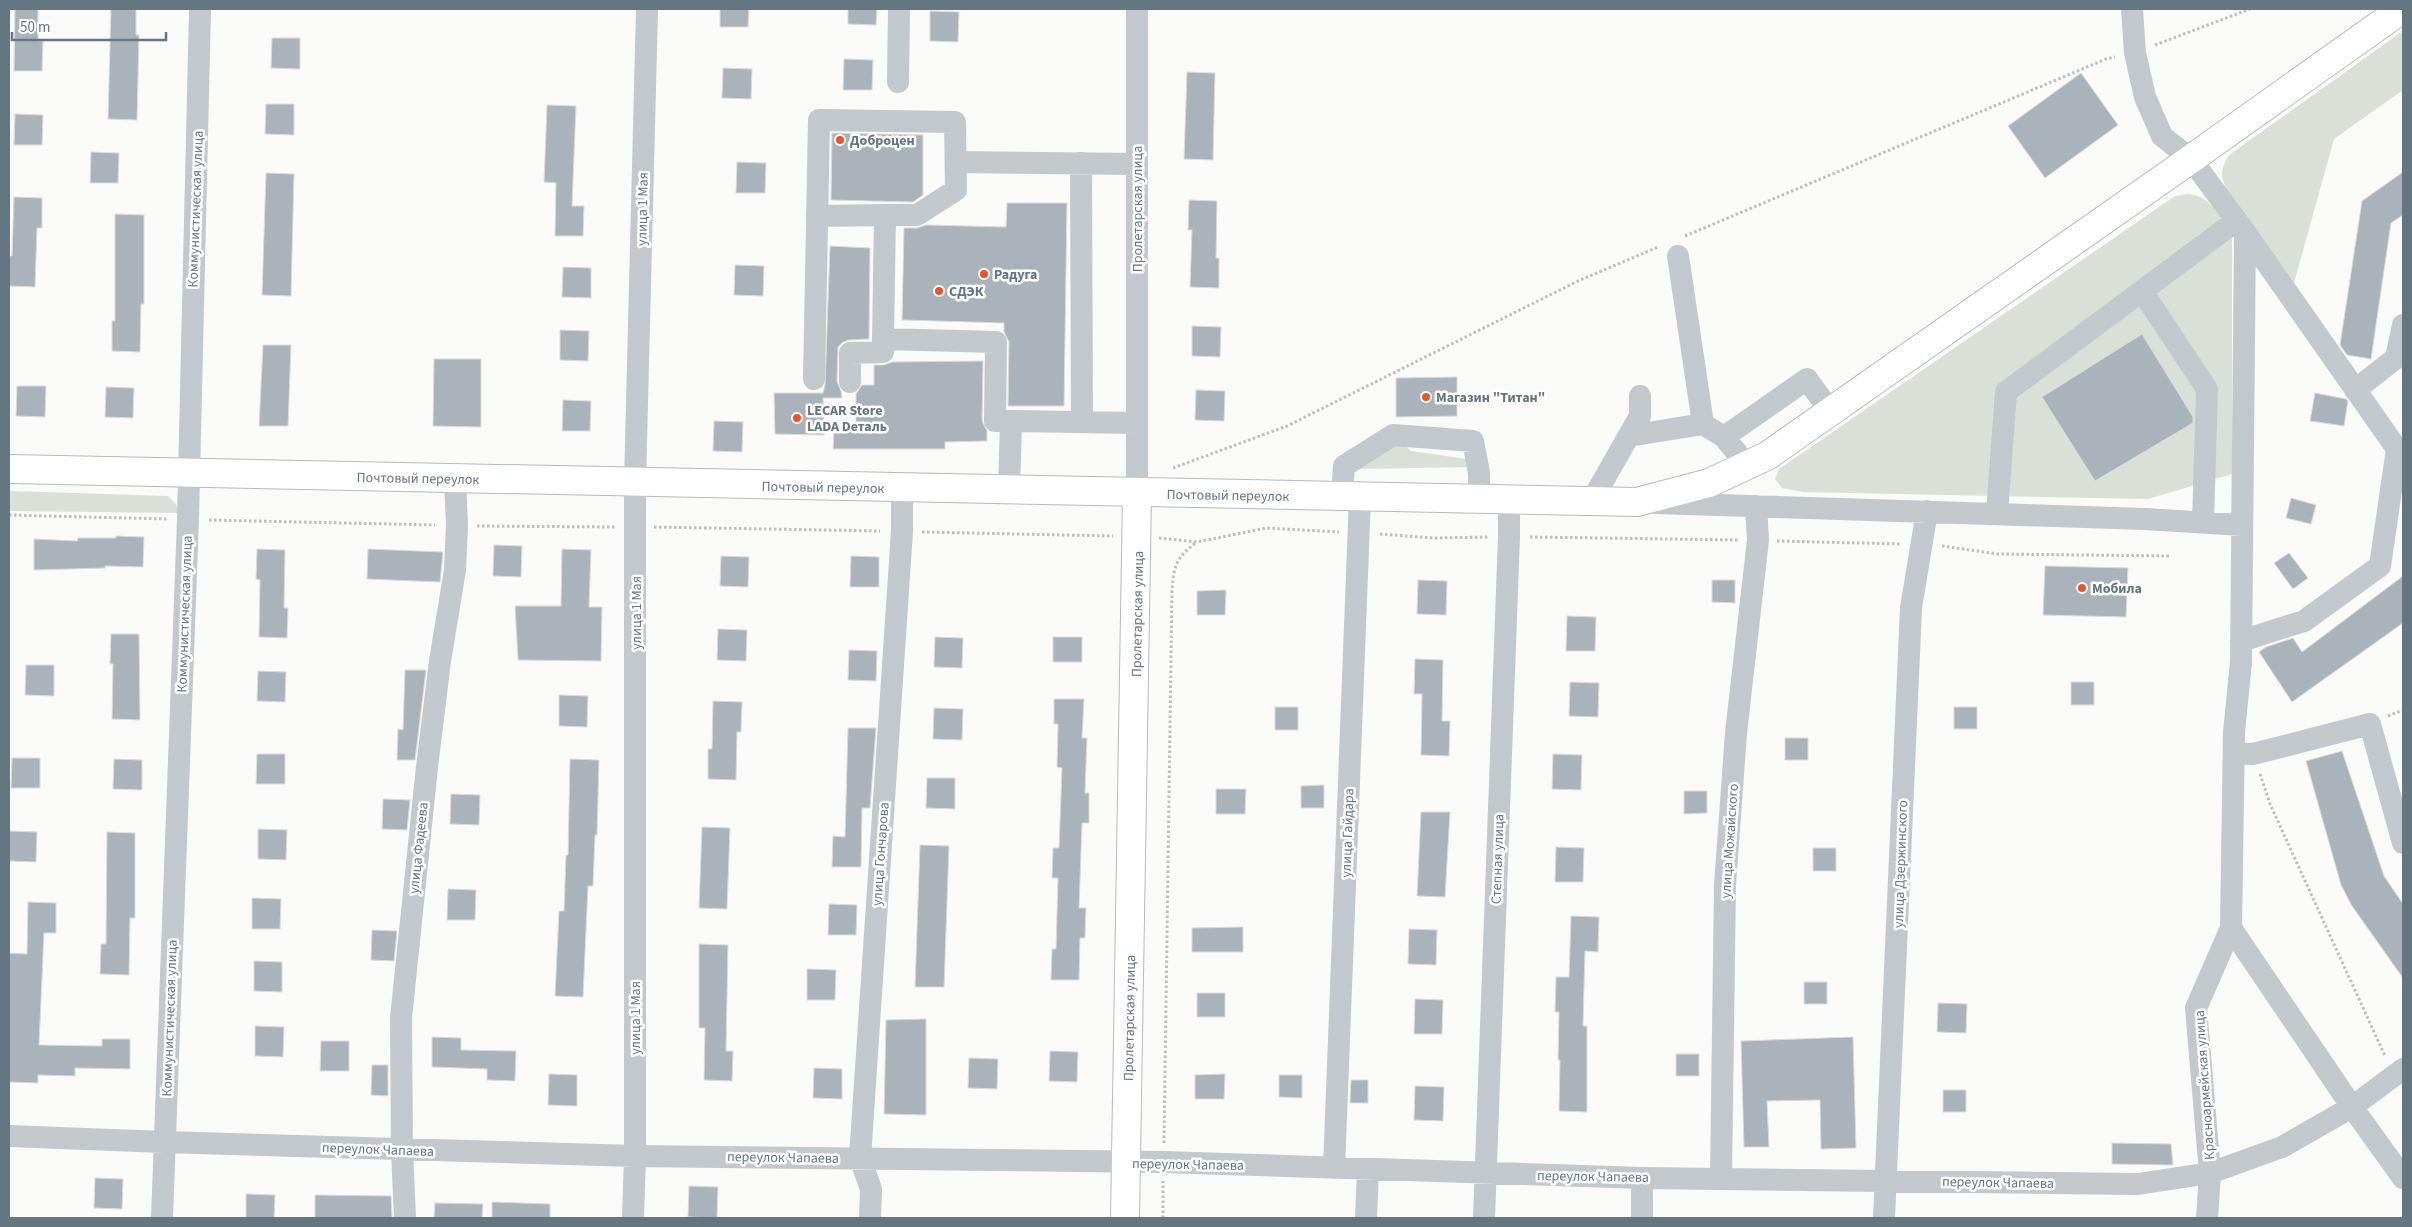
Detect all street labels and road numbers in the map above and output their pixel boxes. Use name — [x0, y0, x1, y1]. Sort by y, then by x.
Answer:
street label: Коммунистическая улица — [183, 130, 209, 288]
street label: Пролетарская улица — [1128, 146, 1148, 272]
street label: улица 1 Мая — [632, 172, 654, 246]
street label: Почтовый переулок — [356, 468, 480, 490]
street label: Почтовый переулок — [761, 477, 885, 499]
street label: Почтовый переулок — [1166, 485, 1290, 507]
street label: Коммунистическая улица — [172, 535, 198, 693]
street label: Пролетарская улица — [1127, 551, 1149, 677]
street label: улица 1 Мая — [627, 576, 647, 650]
street label: улица Можайского — [1716, 783, 1744, 899]
street label: улица Гайдара — [1336, 788, 1360, 878]
street label: улица Дзержинского — [1889, 800, 1913, 929]
street label: улица Фадеева — [404, 801, 434, 895]
street label: улица Гончарова — [867, 801, 895, 907]
street label: Степная улица — [1486, 814, 1510, 904]
street label: Коммунистическая улица — [157, 939, 183, 1097]
street label: Пролетарская улица — [1119, 955, 1141, 1081]
street label: улица 1 Мая — [626, 981, 646, 1055]
street label: Красноармейская улица — [2190, 1009, 2220, 1160]
street label: переулок Чапаева — [322, 1138, 434, 1162]
street label: переулок Чапаева — [727, 1147, 839, 1169]
street label: переулок Чапаева — [1132, 1154, 1244, 1176]
street label: переулок Чапаева — [1537, 1166, 1649, 1188]
street label: переулок Чапаева — [1942, 1172, 2054, 1194]

